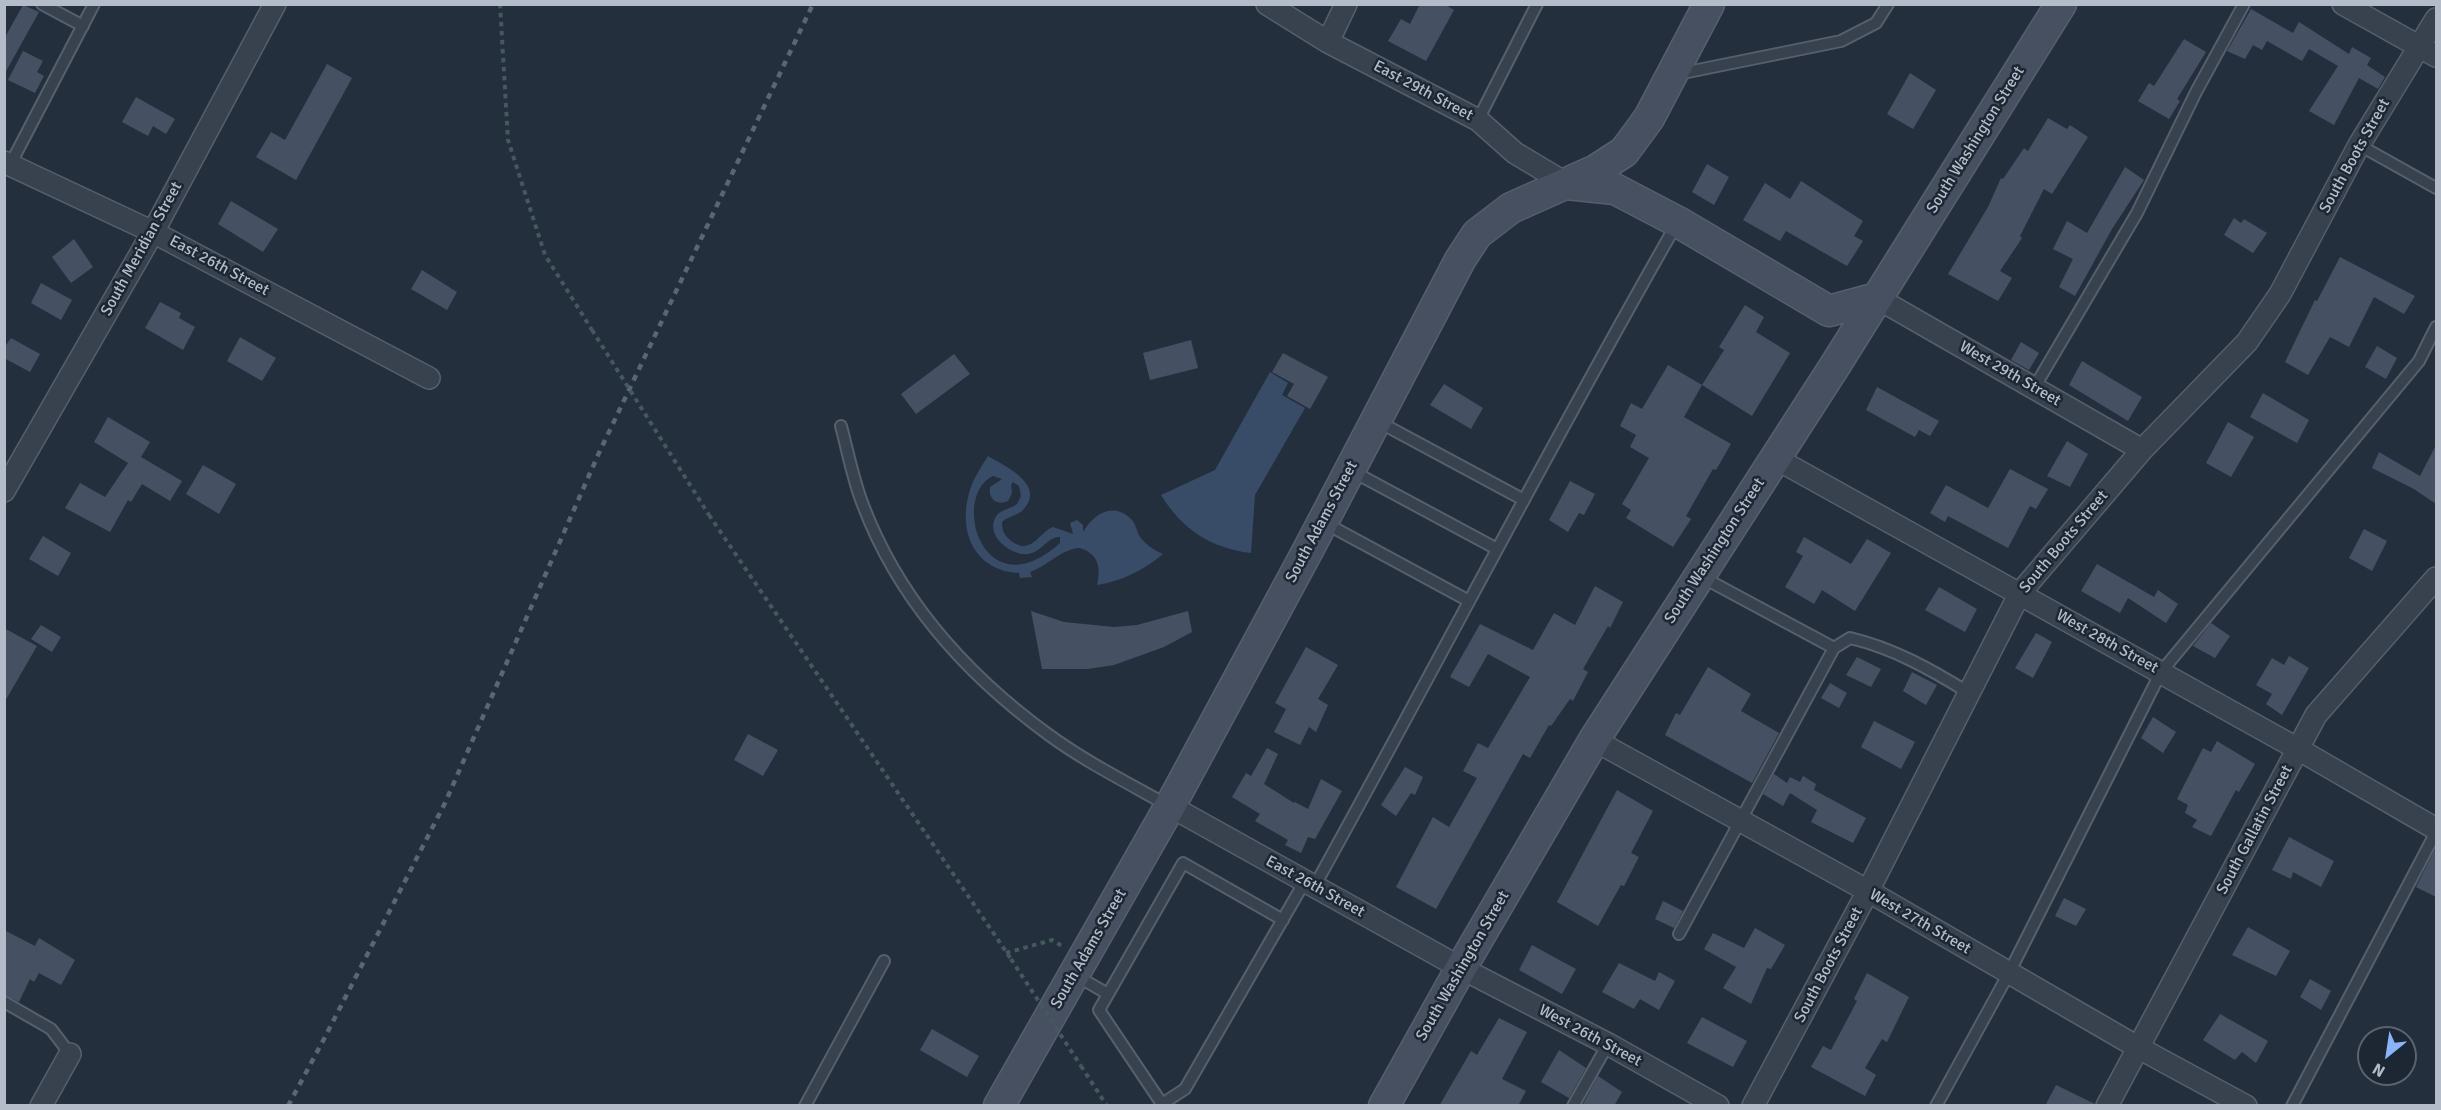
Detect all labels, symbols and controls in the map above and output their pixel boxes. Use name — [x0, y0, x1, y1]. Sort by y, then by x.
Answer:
street label: East 29th Street — [1370, 57, 1476, 125]
street label: South Washington Street — [1923, 63, 2029, 217]
street label: South Boots Street — [2316, 95, 2394, 217]
street label: South Meridian Street — [97, 179, 187, 319]
street label: East 26th Street — [166, 232, 272, 300]
street label: West 29th Street — [1956, 337, 2064, 411]
street label: South Adams Street — [1282, 458, 1362, 586]
street label: South Washington Street — [1661, 475, 1769, 627]
street label: South Boots Street — [2016, 487, 2112, 597]
street label: West 28th Street — [2053, 606, 2161, 678]
street label: South Gallatin Street — [2213, 762, 2297, 898]
street label: East 26th Street — [1262, 852, 1368, 922]
street label: West 27th Street — [1866, 885, 1974, 959]
street label: South Adams Street — [1047, 886, 1131, 1012]
street label: South Washington Street — [1412, 888, 1514, 1044]
street label: South Boots Street — [1791, 904, 1867, 1026]
street label: West 26th Street — [1535, 1001, 1645, 1071]
north arrow — [2357, 1026, 2417, 1086]
text: N — [2369, 1058, 2389, 1081]

